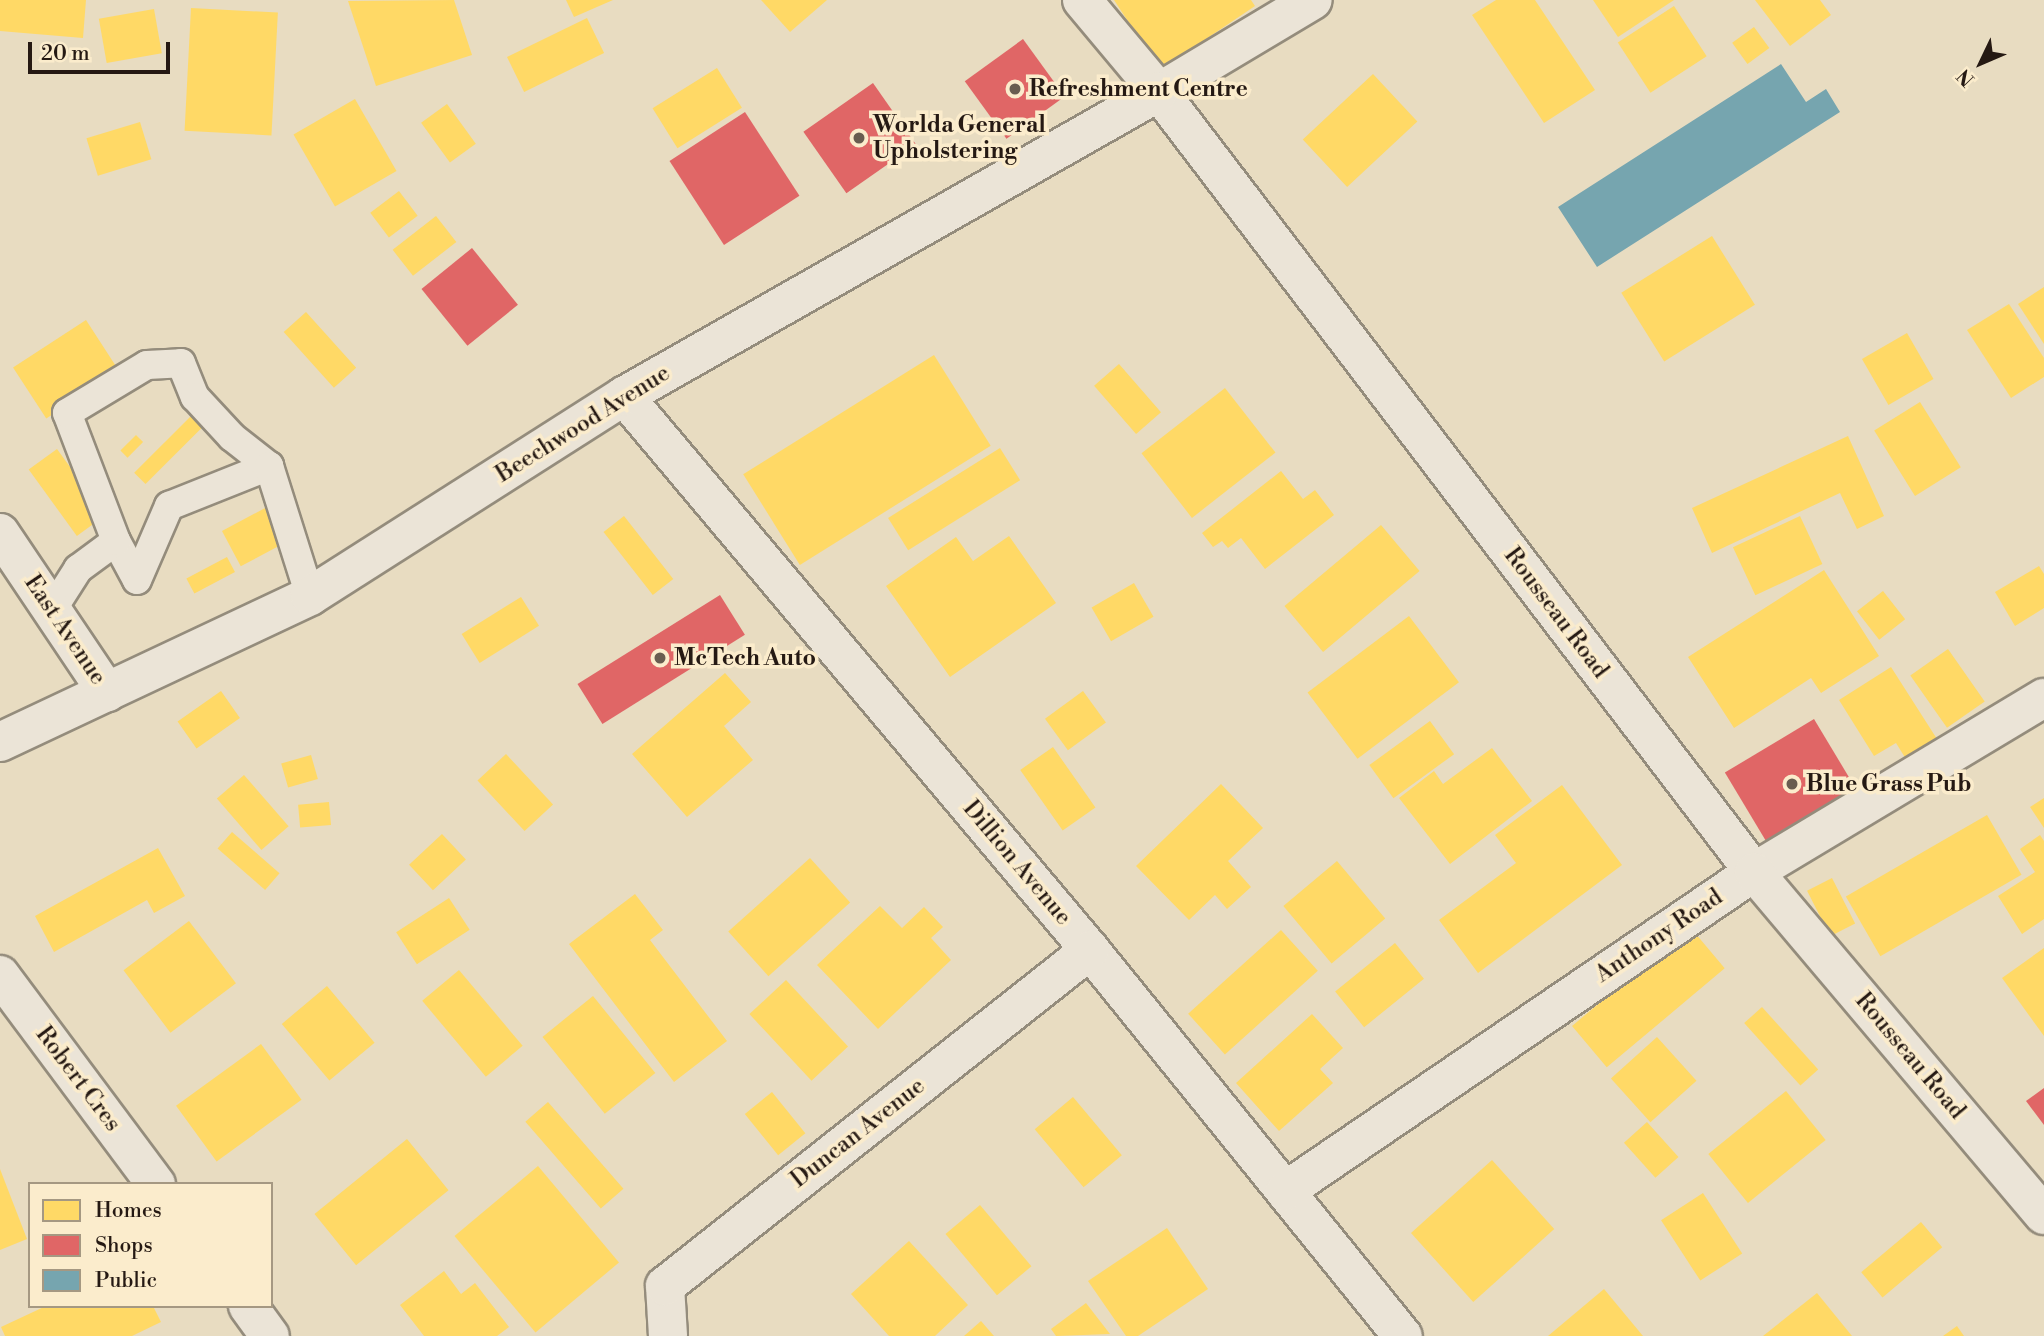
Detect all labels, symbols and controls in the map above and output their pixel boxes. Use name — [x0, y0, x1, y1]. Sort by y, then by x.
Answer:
scale bar — [32, 28, 173, 72]
north arrow — [1946, 28, 2016, 98]
text: 20 m — [41, 41, 90, 67]
text: N — [1952, 64, 1980, 91]
place label: Refreshment Centre — [1029, 75, 1248, 103]
marker: Refreshment Centre — [1007, 81, 1023, 97]
place label: Worlda General Upholstering — [873, 111, 1046, 165]
marker: Worlda General Upholstering — [851, 130, 867, 146]
street label: Beechwood Avenue — [491, 359, 675, 489]
street label: Rousseau Road — [1498, 542, 1614, 684]
street label: East Avenue — [18, 570, 112, 690]
place label: McTech Auto — [674, 644, 816, 672]
marker: McTech Auto — [652, 650, 668, 666]
place label: Blue Grass Pub — [1806, 770, 1971, 798]
marker: Blue Grass Pub — [1784, 776, 1800, 792]
street label: Dillion Avenue — [957, 795, 1077, 931]
street label: Anthony Road — [1590, 883, 1728, 989]
street label: Rousseau Road — [1849, 987, 1971, 1125]
street label: Robert Cres — [30, 1021, 126, 1137]
street label: Duncan Avenue — [786, 1072, 930, 1194]
legend — [28, 1182, 273, 1308]
text: Homes — [95, 1198, 162, 1224]
text: Shops — [95, 1233, 153, 1259]
text: Public — [95, 1268, 157, 1294]

